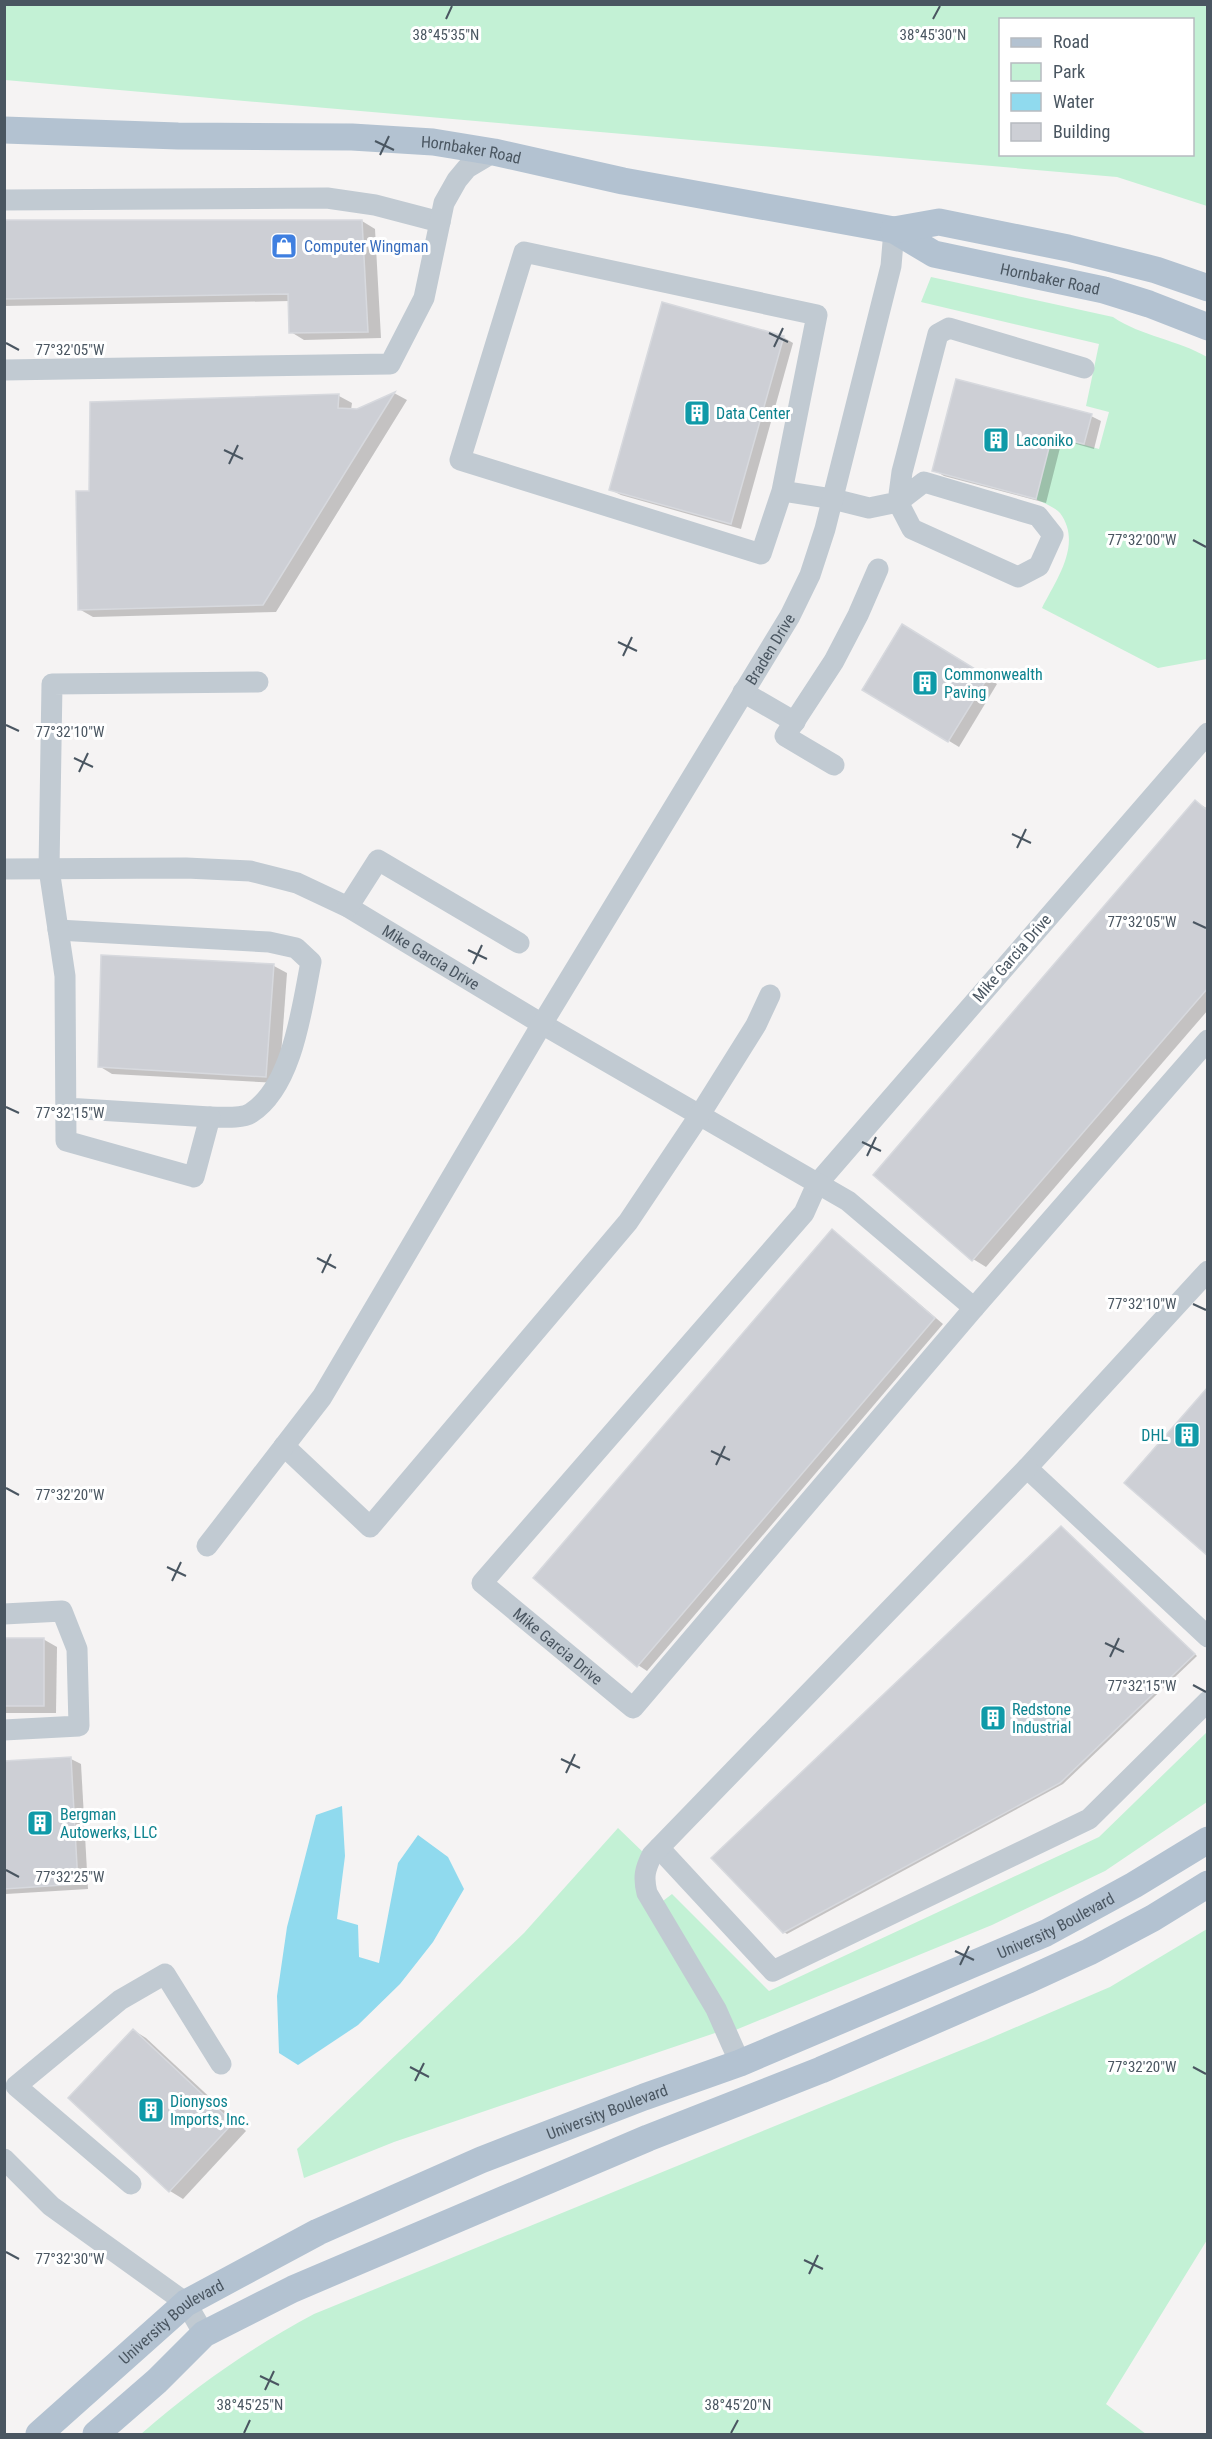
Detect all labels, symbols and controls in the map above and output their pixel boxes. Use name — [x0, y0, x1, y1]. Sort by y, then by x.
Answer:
legend — [999, 18, 1194, 156]
text: 38°45'35"N — [413, 26, 479, 44]
text: 38°45'30"N — [900, 26, 966, 44]
text: Road — [1053, 31, 1089, 52]
text: Park — [1053, 61, 1085, 82]
text: Water — [1053, 91, 1095, 112]
text: Building — [1053, 121, 1110, 142]
street label: Hornbaker Road — [420, 132, 523, 167]
shop icon: Computer Wingman — [269, 231, 299, 261]
place label: Computer Wingman — [304, 237, 429, 256]
street label: Hornbaker Road — [999, 259, 1102, 298]
text: 77°32'05"W — [36, 341, 105, 359]
building icon: Data Center — [682, 398, 712, 428]
place label: Data Center — [716, 404, 790, 423]
building icon: Laconiko — [981, 425, 1011, 455]
place label: Laconiko — [1016, 431, 1073, 450]
text: 77°32'00"W — [1108, 531, 1177, 549]
street label: Braden Drive — [741, 610, 799, 688]
place label: Commonwealth Paving — [944, 665, 1043, 702]
building icon: Commonwealth Paving — [910, 668, 940, 698]
text: 77°32'10"W — [36, 723, 105, 741]
street label: Mike Garcia Drive — [969, 910, 1055, 1006]
text: 77°32'05"W — [1108, 913, 1177, 931]
street label: Mike Garcia Drive — [379, 921, 483, 994]
text: 77°32'15"W — [36, 1104, 105, 1122]
text: 77°32'10"W — [1108, 1295, 1177, 1313]
building icon: DHL — [1172, 1420, 1202, 1450]
place label: DHL — [1141, 1426, 1168, 1445]
text: 77°32'20"W — [36, 1486, 105, 1504]
street label: Mike Garcia Drive — [510, 1604, 607, 1688]
text: 77°32'15"W — [1108, 1677, 1177, 1695]
place label: Redstone Industrial — [1012, 1700, 1071, 1737]
building icon: Redstone Industrial — [978, 1703, 1008, 1733]
place label: Bergman Autowerks, LLC — [60, 1805, 157, 1842]
building icon: Bergman Autowerks, LLC — [25, 1808, 55, 1838]
text: 77°32'25"W — [36, 1868, 105, 1886]
street label: University Boulevard — [994, 1888, 1117, 1962]
text: 77°32'20"W — [1108, 2058, 1177, 2076]
street label: University Boulevard — [544, 2080, 670, 2143]
place label: Dionysos Imports, Inc. — [170, 2092, 249, 2129]
building icon: Dionysos Imports, Inc. — [136, 2095, 166, 2125]
text: 77°32'30"W — [36, 2250, 105, 2268]
street label: University Boulevard — [115, 2275, 227, 2368]
text: 38°45'25"N — [217, 2396, 283, 2414]
text: 38°45'20"N — [705, 2396, 771, 2414]

